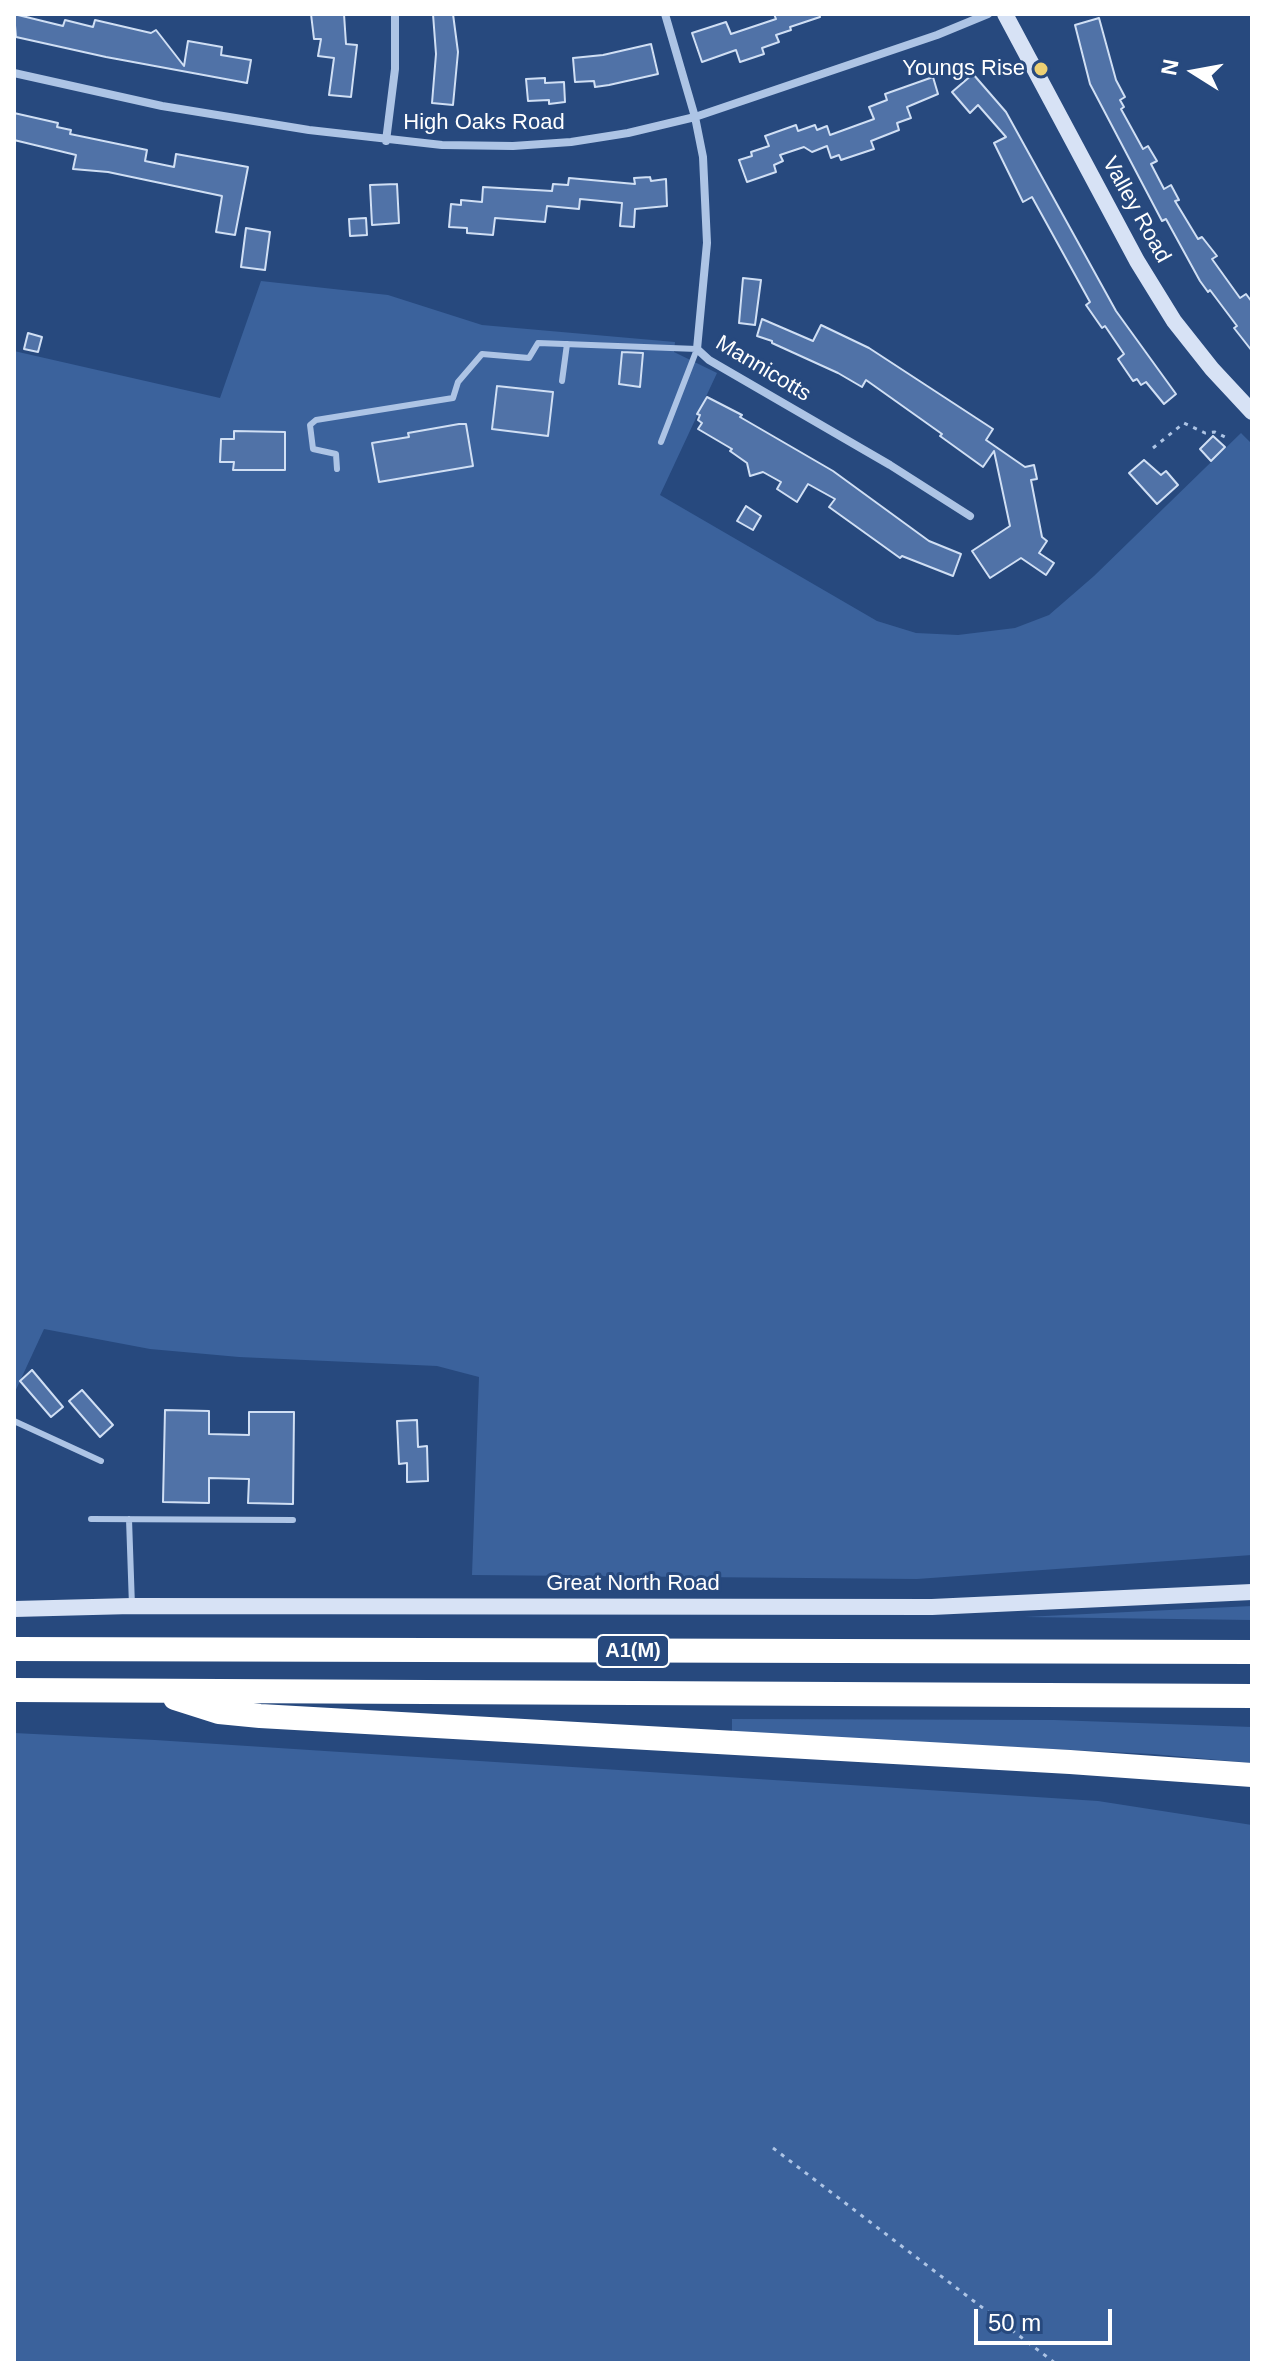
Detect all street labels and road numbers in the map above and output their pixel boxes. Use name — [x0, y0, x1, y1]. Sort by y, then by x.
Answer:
street label: High Oaks Road — [403, 110, 565, 136]
street label: Valley Road — [1096, 152, 1176, 268]
street label: Mannicotts — [711, 330, 815, 408]
street label: Great North Road — [546, 1571, 720, 1597]
road number: A1(M) — [597, 1635, 669, 1667]

